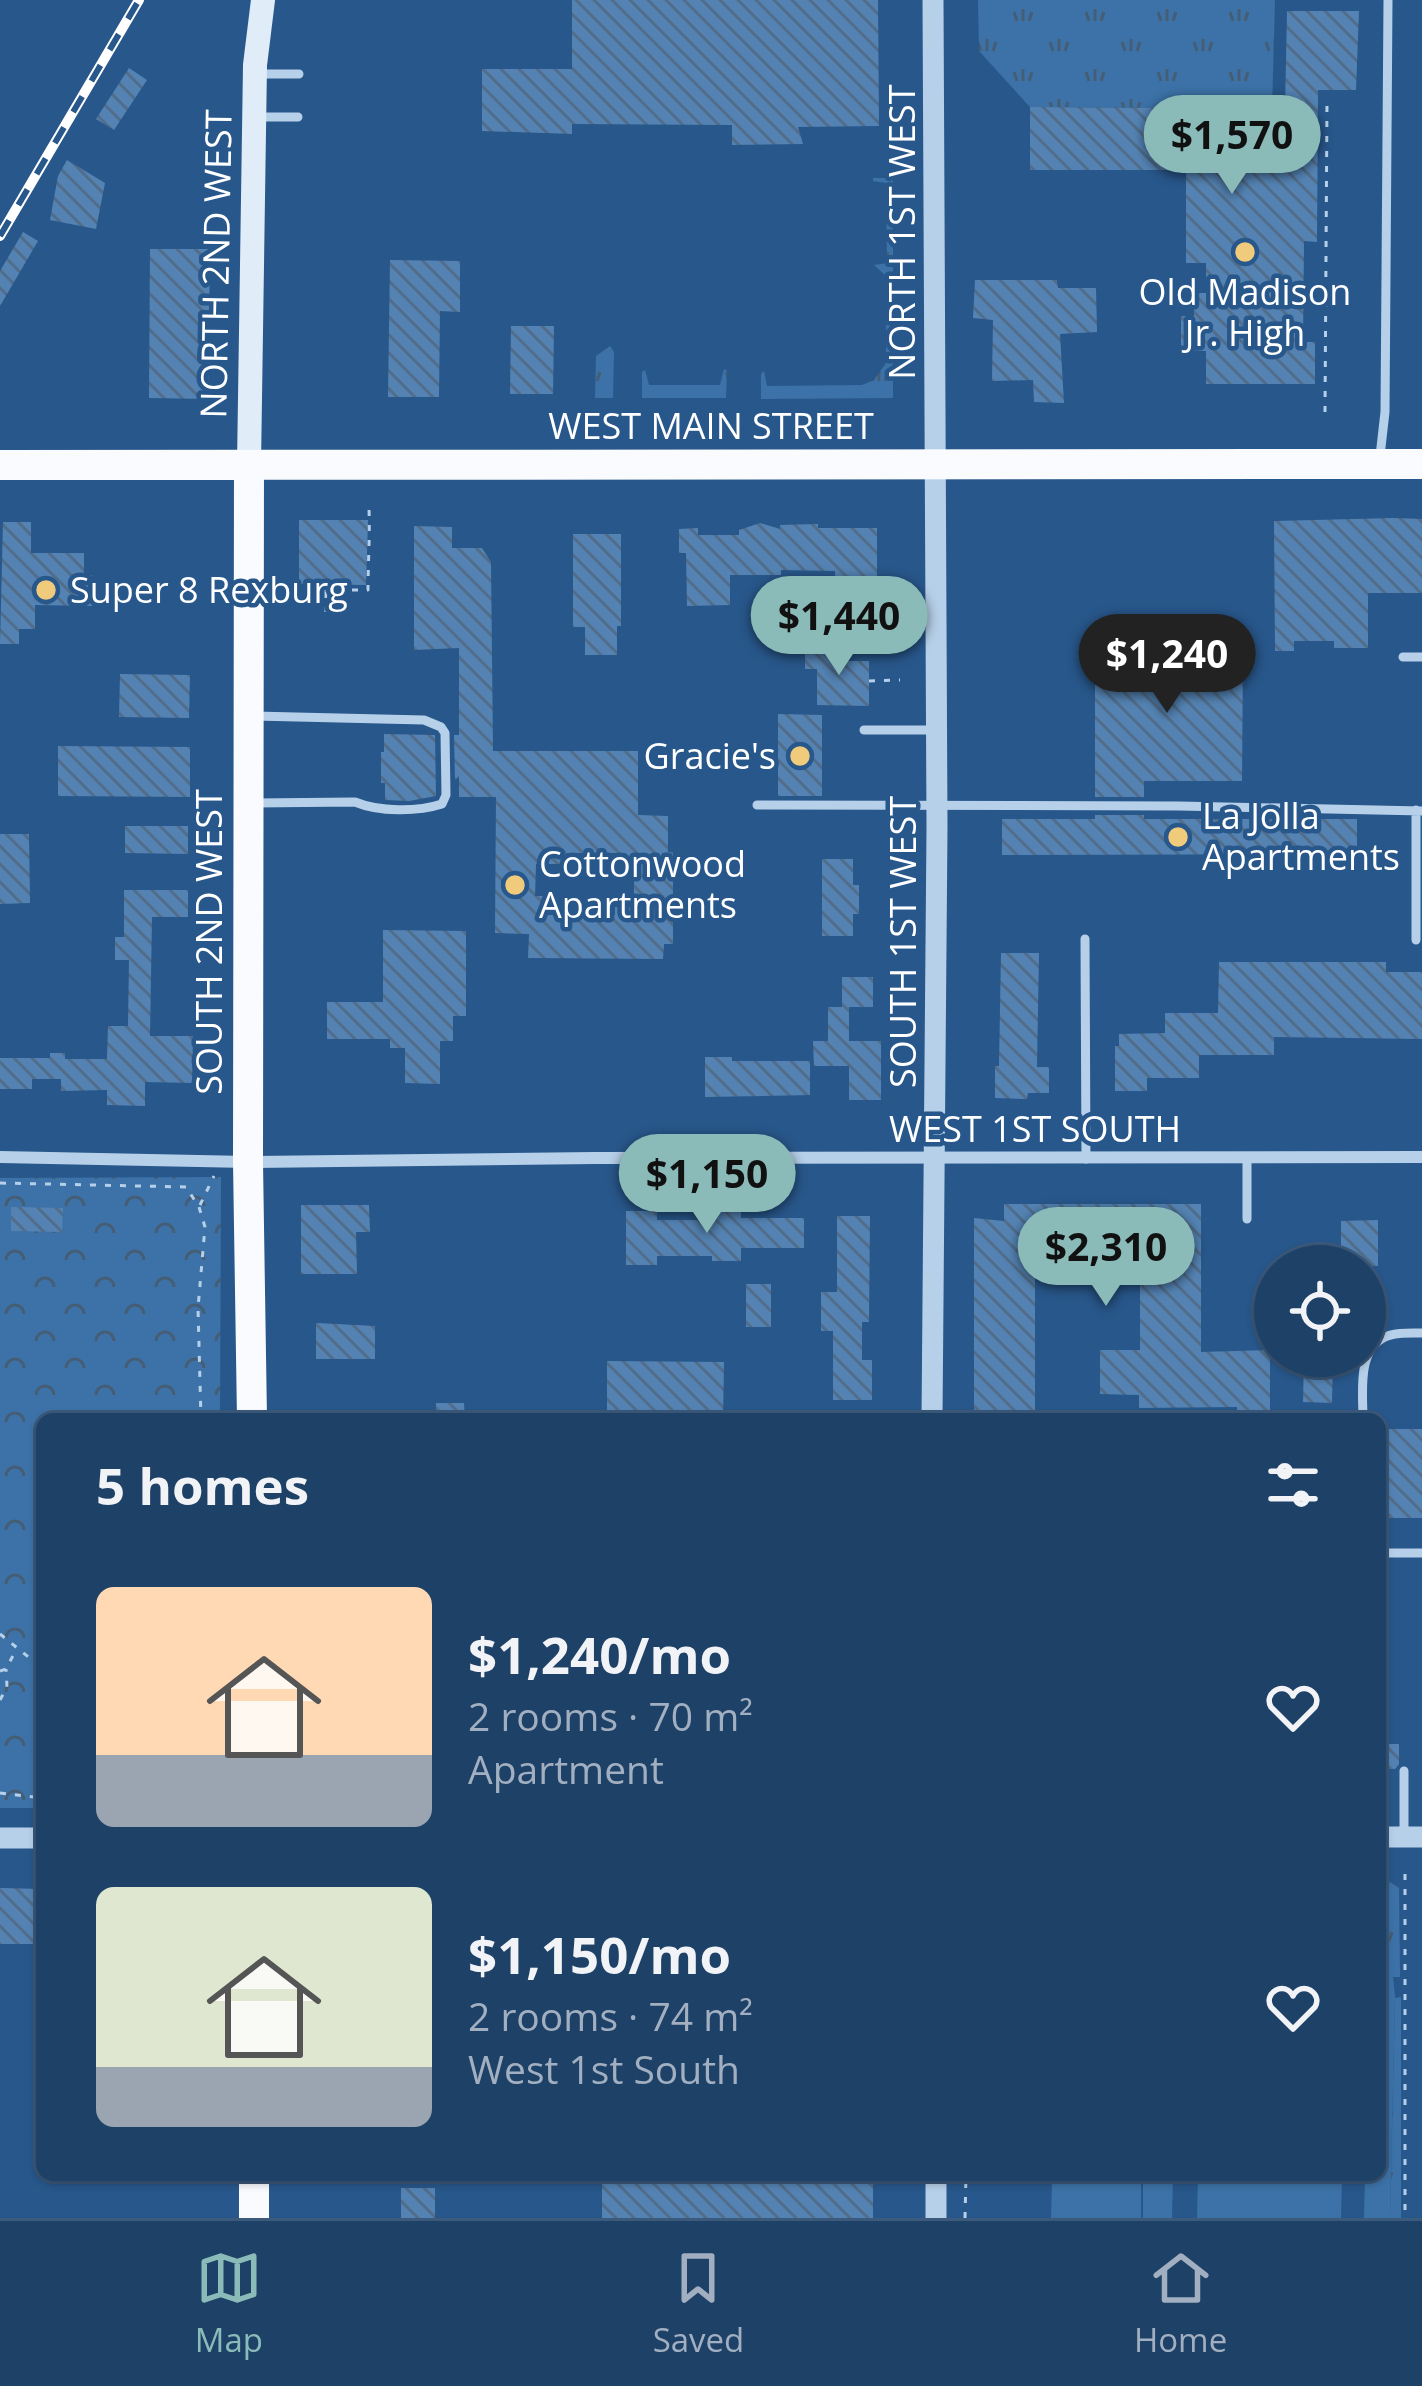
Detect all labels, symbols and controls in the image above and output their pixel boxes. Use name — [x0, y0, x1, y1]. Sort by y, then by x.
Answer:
street label: NORTH 1ST WEST — [877, 84, 926, 380]
pin: $1,570 — [1134, 95, 1330, 197]
text: $1,570 — [1171, 107, 1293, 160]
street label: NORTH 2ND WEST — [188, 109, 243, 419]
marker: Old Madison Jr. High — [1232, 239, 1258, 265]
place label: Old Madison Jr. High — [1139, 267, 1351, 357]
street label: WEST MAIN STREET — [548, 401, 874, 450]
place label: Super 8 Rexburg — [70, 565, 348, 614]
pin: $1,440 — [741, 576, 937, 678]
marker: Super 8 Rexburg — [33, 577, 59, 603]
text: $1,440 — [778, 588, 900, 641]
pin: $1,240 — [1069, 614, 1265, 716]
text: $1,240 — [1106, 626, 1228, 679]
place label: Gracie's — [644, 731, 776, 780]
marker: Gracie's — [787, 743, 813, 769]
street label: SOUTH 2ND WEST — [184, 789, 233, 1095]
place label: La Jolla Apartments — [1202, 791, 1400, 881]
street label: SOUTH 1ST WEST — [878, 796, 927, 1088]
marker: La Jolla Apartments — [1165, 824, 1191, 850]
place label: Cottonwood Apartments — [539, 839, 746, 929]
marker: Cottonwood Apartments — [502, 872, 528, 898]
street label: WEST 1ST SOUTH — [889, 1104, 1181, 1153]
pin: $1,150 — [609, 1134, 805, 1236]
text: $1,150 — [646, 1146, 768, 1199]
pin: $2,310 — [1008, 1207, 1204, 1309]
text: $2,310 — [1045, 1219, 1167, 1272]
map controls — [1254, 1245, 1386, 1377]
button: locate — [1254, 1245, 1386, 1377]
text: 5 homes — [96, 1450, 309, 1520]
icon: filters — [1260, 1452, 1326, 1518]
text: $1,240/mo — [468, 1619, 731, 1689]
icon: home — [192, 1635, 336, 1779]
icon: heart — [1260, 1674, 1326, 1740]
text: 2 rooms · 70 m² — [468, 1689, 753, 1742]
text: Apartment — [468, 1742, 664, 1795]
text: $1,150/mo — [468, 1919, 731, 1989]
icon: home — [192, 1935, 336, 2079]
icon: heart — [1260, 1974, 1326, 2040]
text: 2 rooms · 74 m² — [468, 1989, 753, 2042]
text: West 1st South — [468, 2042, 740, 2095]
tab: Map — [195, 2245, 263, 2362]
tab: Saved — [653, 2245, 744, 2362]
tab: Home — [1134, 2245, 1227, 2362]

